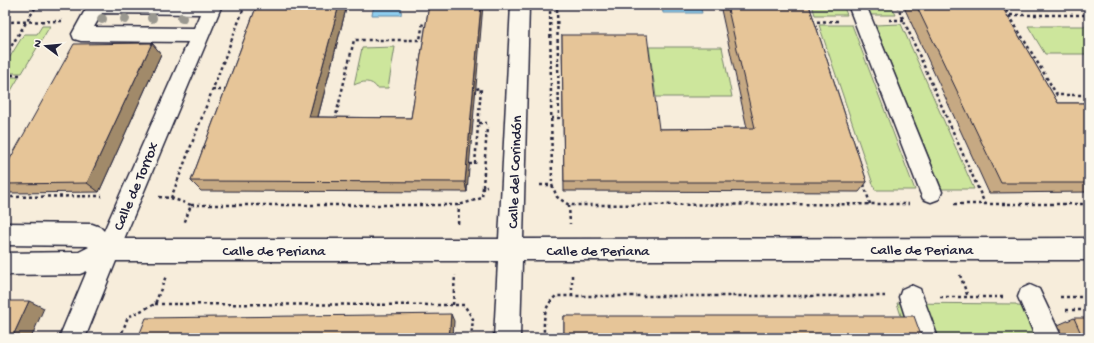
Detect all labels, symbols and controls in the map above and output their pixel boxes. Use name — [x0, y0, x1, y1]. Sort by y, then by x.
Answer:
north arrow — [26, 26, 66, 66]
text: N — [32, 39, 45, 49]
street label: Calle del Corindón — [505, 115, 527, 229]
street label: Calle de Torrox — [110, 140, 164, 234]
street label: Calle de Periana — [871, 242, 974, 260]
street label: Calle de Periana — [223, 243, 326, 261]
street label: Calle de Periana — [547, 243, 650, 261]

